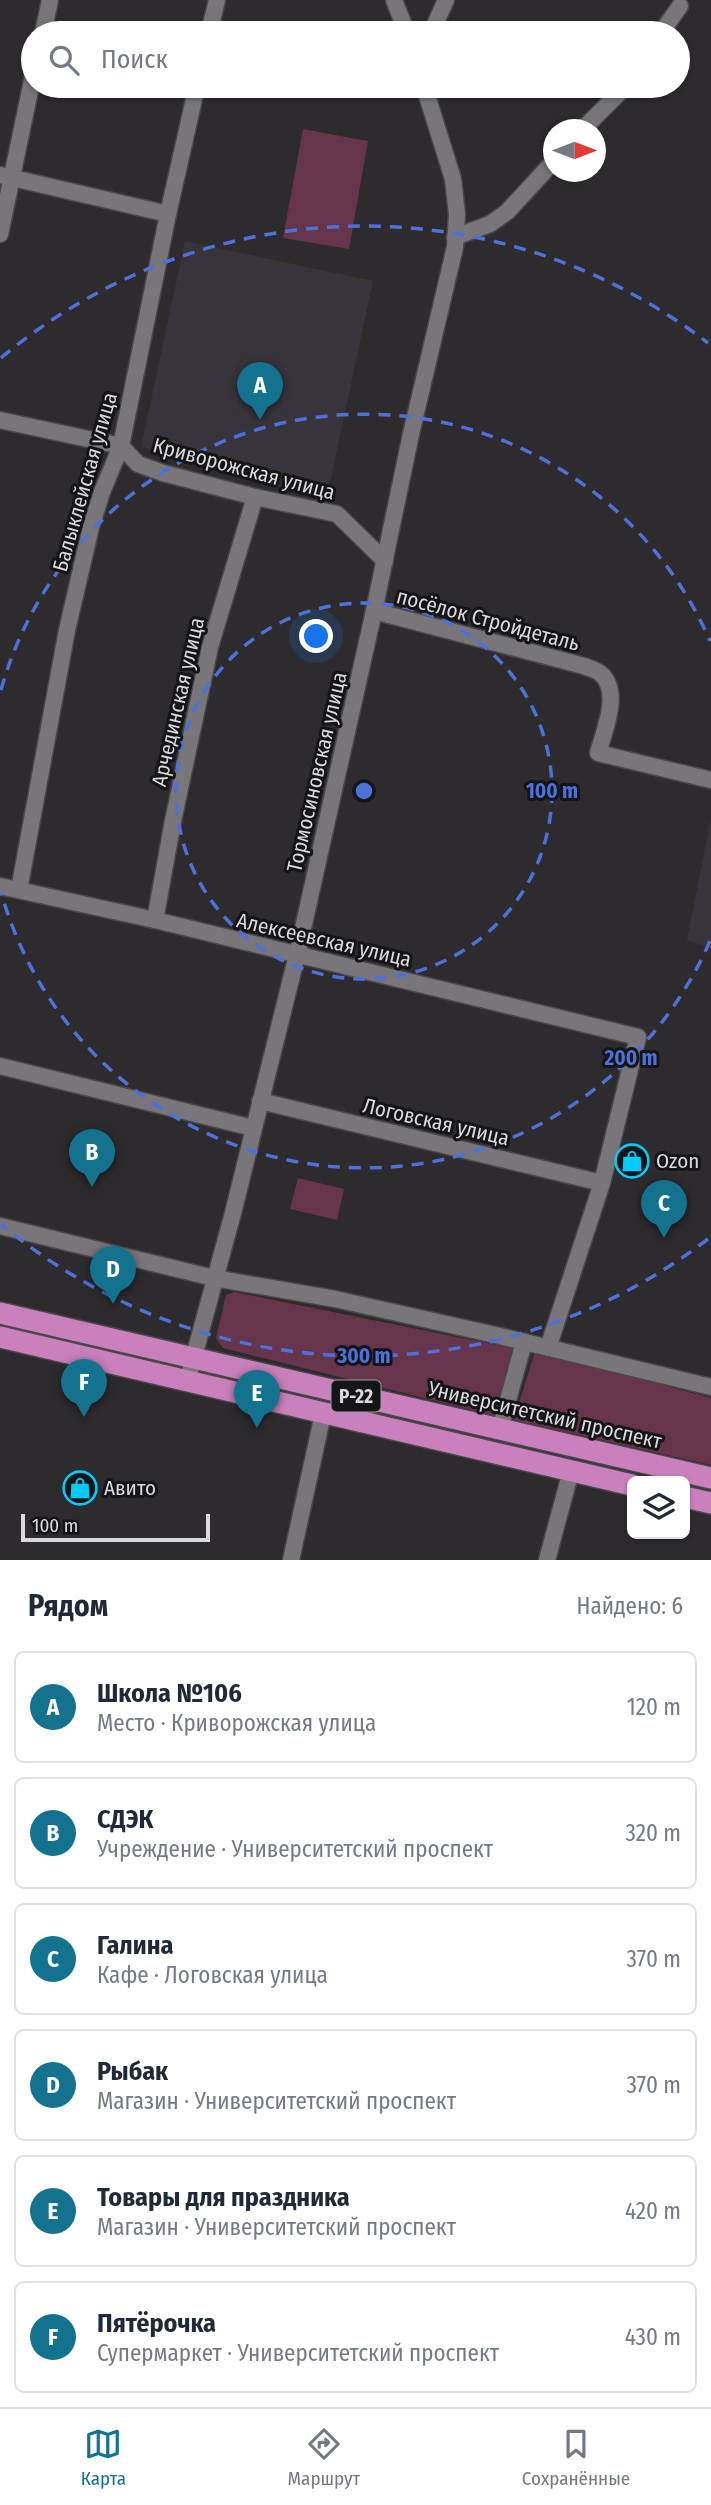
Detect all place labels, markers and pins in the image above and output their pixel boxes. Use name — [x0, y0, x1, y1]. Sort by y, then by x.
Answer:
pin: A — [237, 362, 283, 420]
centre of rings — [352, 779, 376, 803]
pin: B — [69, 1129, 115, 1187]
shop icon: Ozon — [613, 1142, 651, 1180]
place label: Ozon — [656, 1148, 699, 1174]
pin: C — [641, 1180, 687, 1238]
pin: D — [90, 1246, 136, 1304]
pin: F — [61, 1359, 107, 1417]
pin: E — [234, 1370, 280, 1428]
shop icon: Авито — [61, 1469, 99, 1507]
place label: Авито — [104, 1475, 156, 1501]

